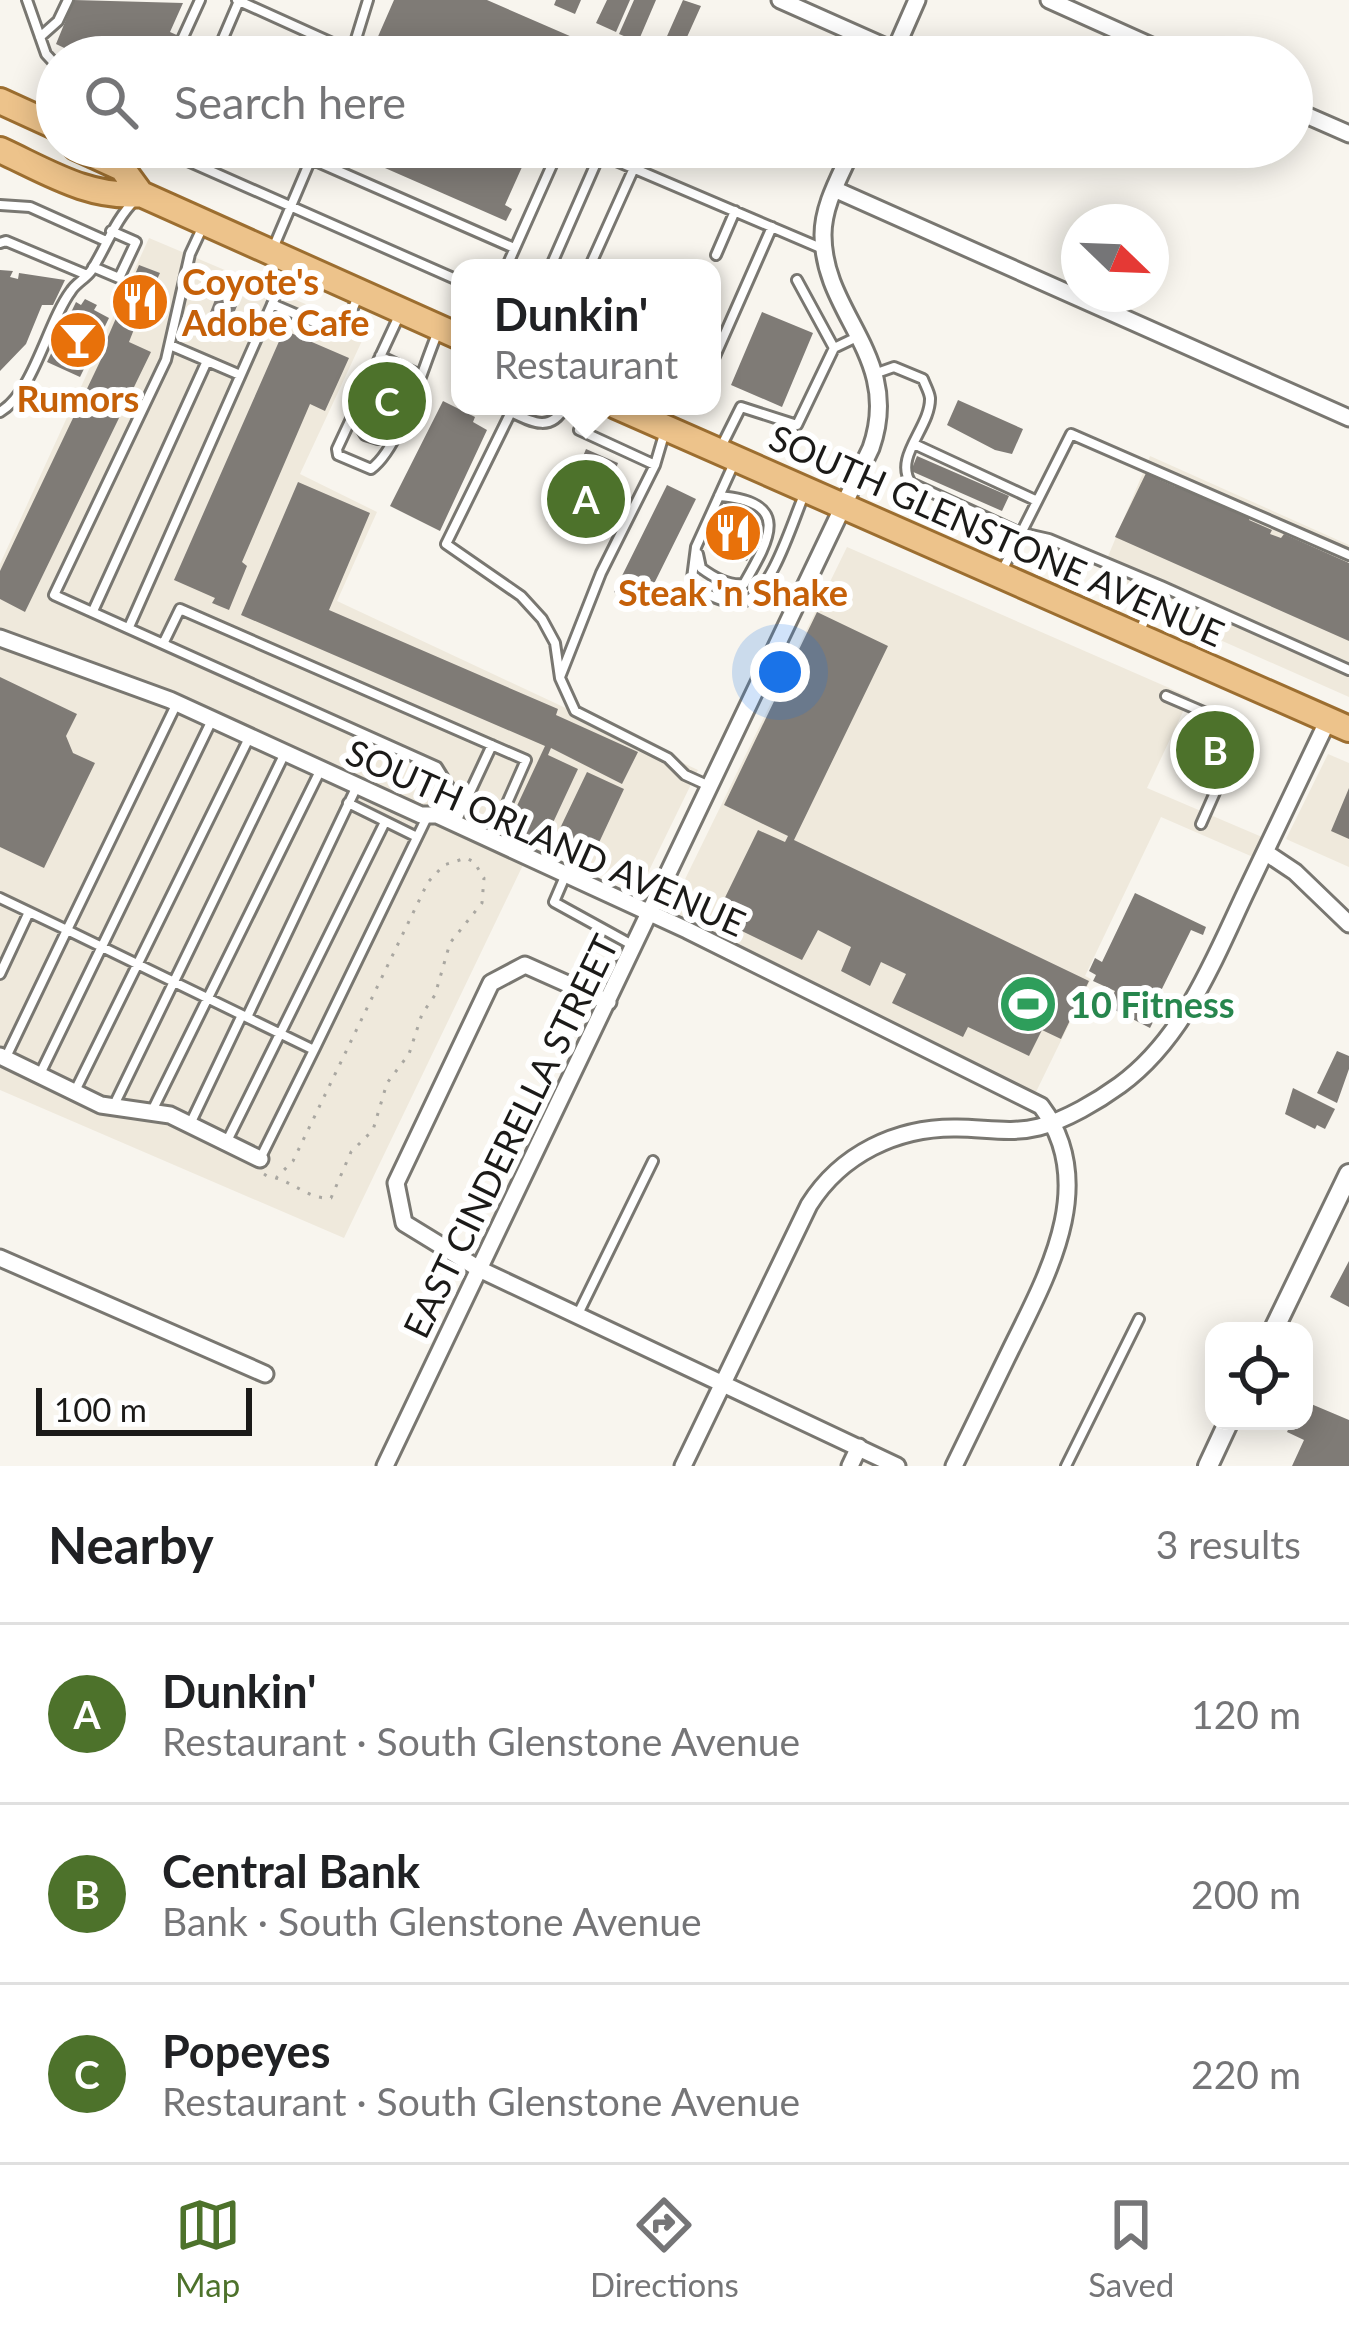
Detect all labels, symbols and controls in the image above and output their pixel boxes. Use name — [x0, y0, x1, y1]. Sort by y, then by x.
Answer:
search box — [36, 36, 1313, 168]
icon: search — [78, 69, 144, 135]
text: Search here — [174, 75, 406, 129]
north arrow — [1061, 204, 1169, 312]
place label: Coyote's Adobe Cafe — [181, 259, 370, 344]
popup — [451, 259, 721, 415]
restaurant icon: Coyote's Adobe Cafe — [109, 271, 171, 333]
text: Dunkin' — [494, 287, 648, 341]
bar icon: Rumors — [47, 309, 109, 371]
text: Restaurant — [494, 341, 678, 387]
pin: C — [348, 356, 426, 446]
place label: Rumors — [17, 376, 139, 420]
street label: SOUTH GLENSTONE AVENUE — [763, 415, 1231, 655]
pin: A — [547, 454, 625, 544]
restaurant icon: Steak 'n Shake — [702, 502, 764, 564]
place label: Steak 'n Shake — [618, 570, 848, 614]
your location — [750, 642, 810, 702]
pin: B — [1176, 705, 1254, 795]
street label: SOUTH ORLAND AVENUE — [340, 729, 752, 945]
street label: EAST CINDERELLA STREET — [393, 927, 627, 1345]
sports icon: 10 Fitness — [997, 973, 1059, 1035]
place label: 10 Fitness — [1070, 982, 1235, 1026]
map controls — [1205, 1322, 1313, 1430]
button: locate — [1205, 1322, 1313, 1430]
scale bar — [36, 1382, 252, 1435]
text: 100 m — [54, 1389, 147, 1429]
text: Nearby — [48, 1514, 214, 1575]
text: 3 results — [1156, 1521, 1301, 1567]
text: Dunkin' — [162, 1664, 316, 1718]
text: A — [73, 1691, 101, 1737]
text: 120 m — [1191, 1691, 1301, 1737]
text: Restaurant · South Glenstone Avenue — [162, 1718, 800, 1764]
text: Central Bank — [162, 1844, 420, 1898]
text: B — [74, 1871, 100, 1917]
text: 200 m — [1191, 1871, 1301, 1917]
text: Bank · South Glenstone Avenue — [162, 1898, 702, 1944]
text: Popeyes — [162, 2024, 330, 2078]
text: C — [74, 2051, 100, 2097]
text: 220 m — [1191, 2051, 1301, 2097]
text: Restaurant · South Glenstone Avenue — [162, 2078, 800, 2124]
tab: Map — [175, 2192, 241, 2304]
tab: Directions — [590, 2192, 739, 2304]
tab: Saved — [1088, 2192, 1174, 2304]

